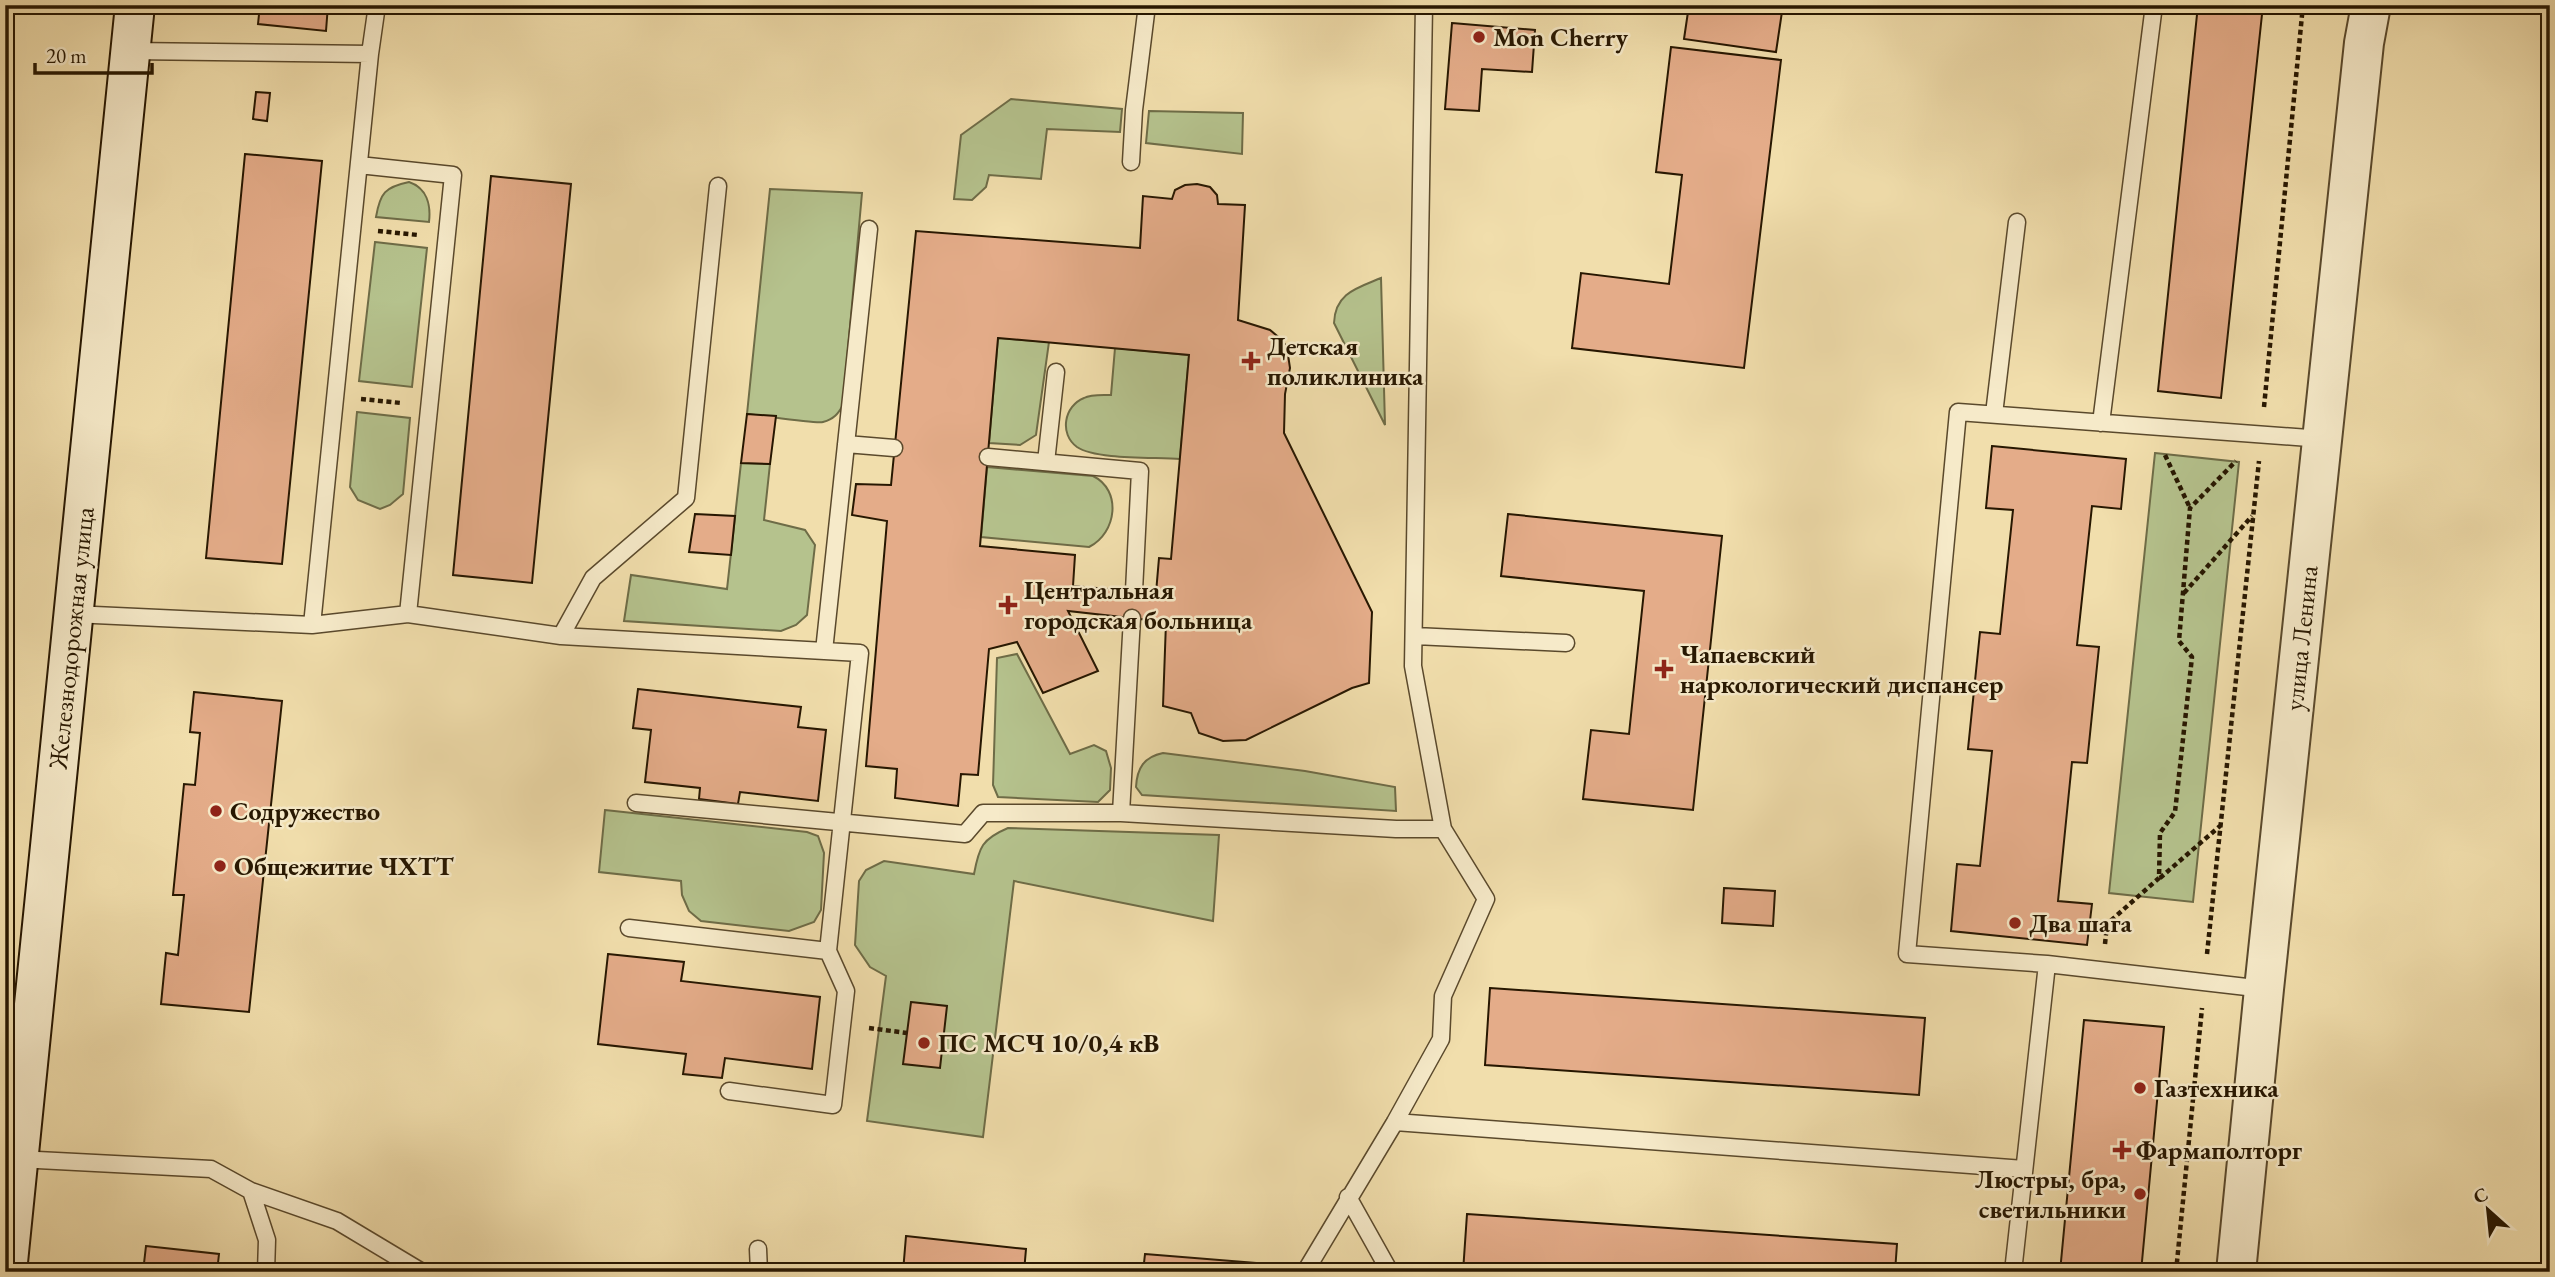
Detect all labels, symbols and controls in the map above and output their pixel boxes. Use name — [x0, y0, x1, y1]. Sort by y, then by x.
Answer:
place label: Mon Cherry — [1493, 20, 1629, 54]
marker: Mon Cherry — [1471, 29, 1487, 45]
scale bar — [35, 32, 152, 76]
text: 20 m — [46, 42, 87, 69]
place label: Детская поликлиника — [1267, 329, 1424, 393]
marker: Детская поликлиника — [1241, 351, 1261, 371]
street label: Железнодорожная улица — [40, 505, 102, 772]
street label: улица Ленина — [2276, 563, 2326, 712]
place label: Центральная городская больница — [1024, 573, 1253, 637]
marker: Центральная городская больница — [998, 595, 1018, 615]
place label: Чапаевский наркологический диспансер — [1680, 637, 2003, 701]
marker: Чапаевский наркологический диспансер — [1654, 659, 1674, 679]
place label: Содружество — [230, 794, 380, 828]
marker: Содружество — [208, 803, 224, 819]
place label: Общежитие ЧХТТ — [234, 849, 455, 883]
marker: Общежитие ЧХТТ — [212, 858, 228, 874]
place label: Два шага — [2029, 906, 2133, 940]
marker: Два шага — [2007, 915, 2023, 931]
place label: ПС МСЧ 10/0,4 кВ — [938, 1026, 1159, 1060]
marker: ПС МСЧ 10/0,4 кВ — [916, 1035, 932, 1051]
place label: Газтехника — [2154, 1071, 2279, 1105]
marker: Газтехника — [2132, 1080, 2148, 1096]
place label: Фармаполторг — [2136, 1133, 2303, 1167]
marker: Фармаполторг — [2114, 1142, 2130, 1158]
place label: Люстры, бра, светильники — [1975, 1162, 2126, 1226]
north arrow — [2454, 1176, 2524, 1246]
text: С — [2469, 1181, 2492, 1209]
marker: Люстры, бра, светильники — [2132, 1186, 2148, 1202]

